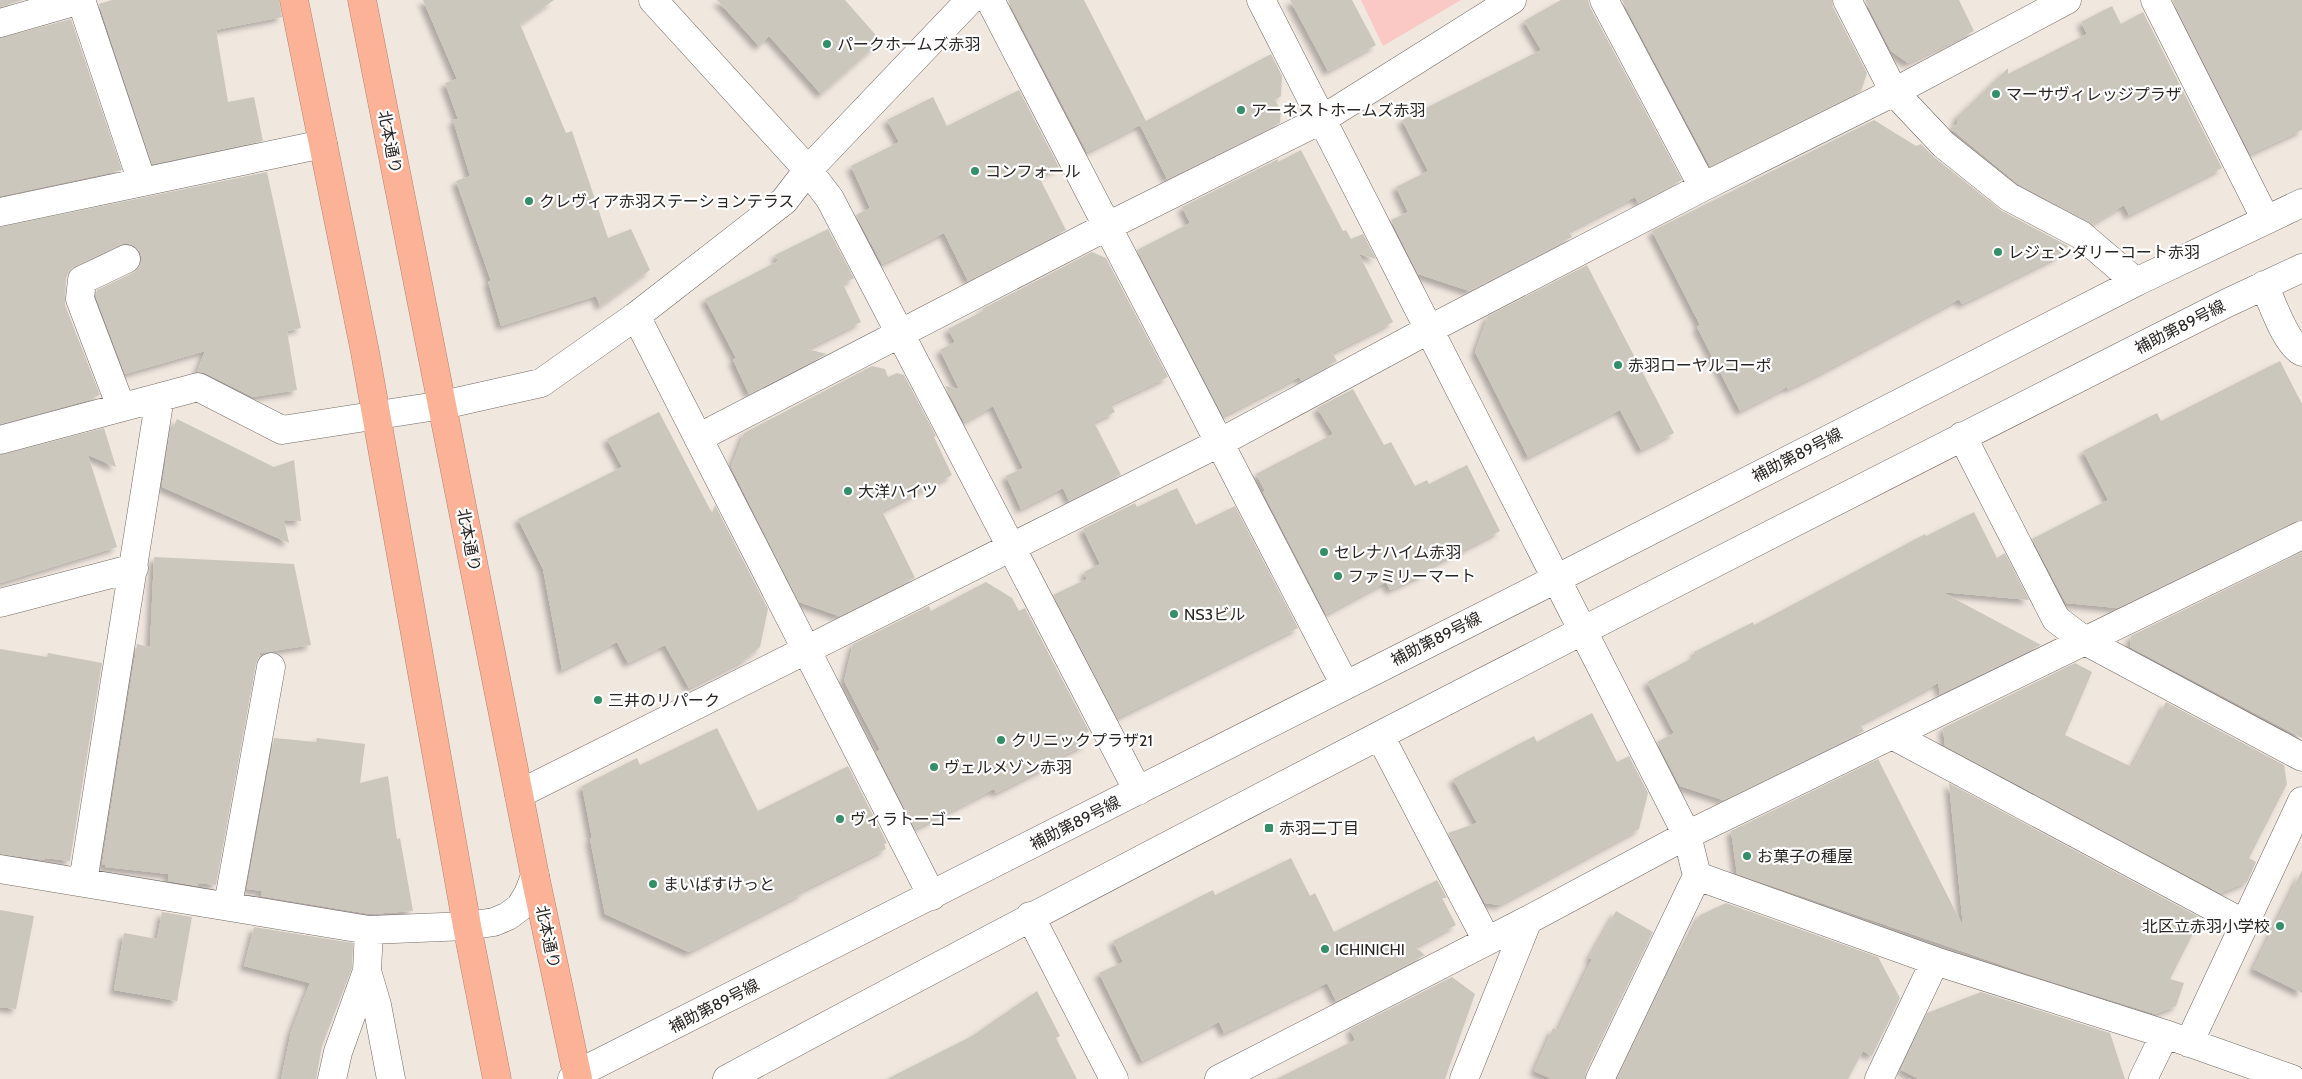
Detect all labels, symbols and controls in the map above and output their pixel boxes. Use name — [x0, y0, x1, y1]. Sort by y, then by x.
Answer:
place label: パークホームズ赤羽 — [837, 35, 981, 54]
marker: パークホームズ赤羽 — [821, 38, 833, 50]
place label: マーサヴィレッジプラザ — [2006, 85, 2182, 104]
marker: マーサヴィレッジプラザ — [1990, 88, 2002, 100]
place label: アーネストホームズ赤羽 — [1251, 101, 1426, 120]
marker: アーネストホームズ赤羽 — [1235, 104, 1247, 116]
street label: 北本通り — [375, 109, 405, 175]
place label: コンフォール — [985, 162, 1081, 181]
marker: コンフォール — [969, 165, 981, 177]
place label: クレヴィア赤羽ステーションテラス — [539, 192, 794, 211]
marker: クレヴィア赤羽ステーションテラス — [523, 195, 535, 207]
place label: レジェンダリーコート赤羽 — [2008, 243, 2200, 262]
marker: レジェンダリーコート赤羽 — [1992, 246, 2004, 258]
street label: 補助第89号線 — [2132, 296, 2228, 358]
place label: 赤羽ローヤルコーポ — [1628, 356, 1772, 375]
marker: 赤羽ローヤルコーポ — [1612, 359, 1624, 371]
street label: 補助第89号線 — [1749, 424, 1845, 486]
place label: 大洋ハイツ — [858, 482, 938, 501]
marker: 大洋ハイツ — [842, 485, 854, 497]
street label: 北本通り — [454, 507, 484, 573]
place label: セレナハイム赤羽 — [1334, 543, 1461, 562]
marker: セレナハイム赤羽 — [1318, 546, 1330, 558]
place label: ファミリーマート — [1348, 567, 1476, 586]
marker: ファミリーマート — [1332, 570, 1344, 582]
place label: NS3ビル — [1184, 605, 1245, 624]
marker: NS3ビル — [1168, 608, 1180, 620]
street label: 補助第89号線 — [1388, 608, 1484, 670]
place label: 三井のリパーク — [608, 691, 720, 710]
marker: 三井のリパーク — [592, 694, 604, 706]
place label: クリニックプラザ21 — [1011, 731, 1153, 750]
marker: クリニックプラザ21 — [995, 734, 1007, 746]
place label: ヴェルメゾン赤羽 — [944, 758, 1072, 777]
marker: ヴェルメゾン赤羽 — [928, 761, 940, 773]
street label: 補助第89号線 — [1027, 792, 1123, 854]
place label: ヴィラトーゴー — [850, 810, 962, 829]
marker: ヴィラトーゴー — [834, 813, 846, 825]
place label: 赤羽二丁目 — [1279, 819, 1359, 838]
marker: 赤羽二丁目 — [1263, 822, 1275, 834]
place label: お菓子の種屋 — [1757, 847, 1853, 866]
marker: お菓子の種屋 — [1741, 850, 1753, 862]
place label: まいばすけっと — [663, 875, 775, 894]
marker: まいばすけっと — [647, 878, 659, 890]
street label: 北本通り — [532, 904, 564, 970]
place label: 北区立赤羽小学校 — [2142, 917, 2270, 936]
marker: 北区立赤羽小学校 — [2274, 920, 2286, 932]
place label: ICHINICHI — [1335, 940, 1405, 959]
marker: ICHINICHI — [1319, 943, 1331, 955]
street label: 補助第89号線 — [666, 975, 762, 1037]

